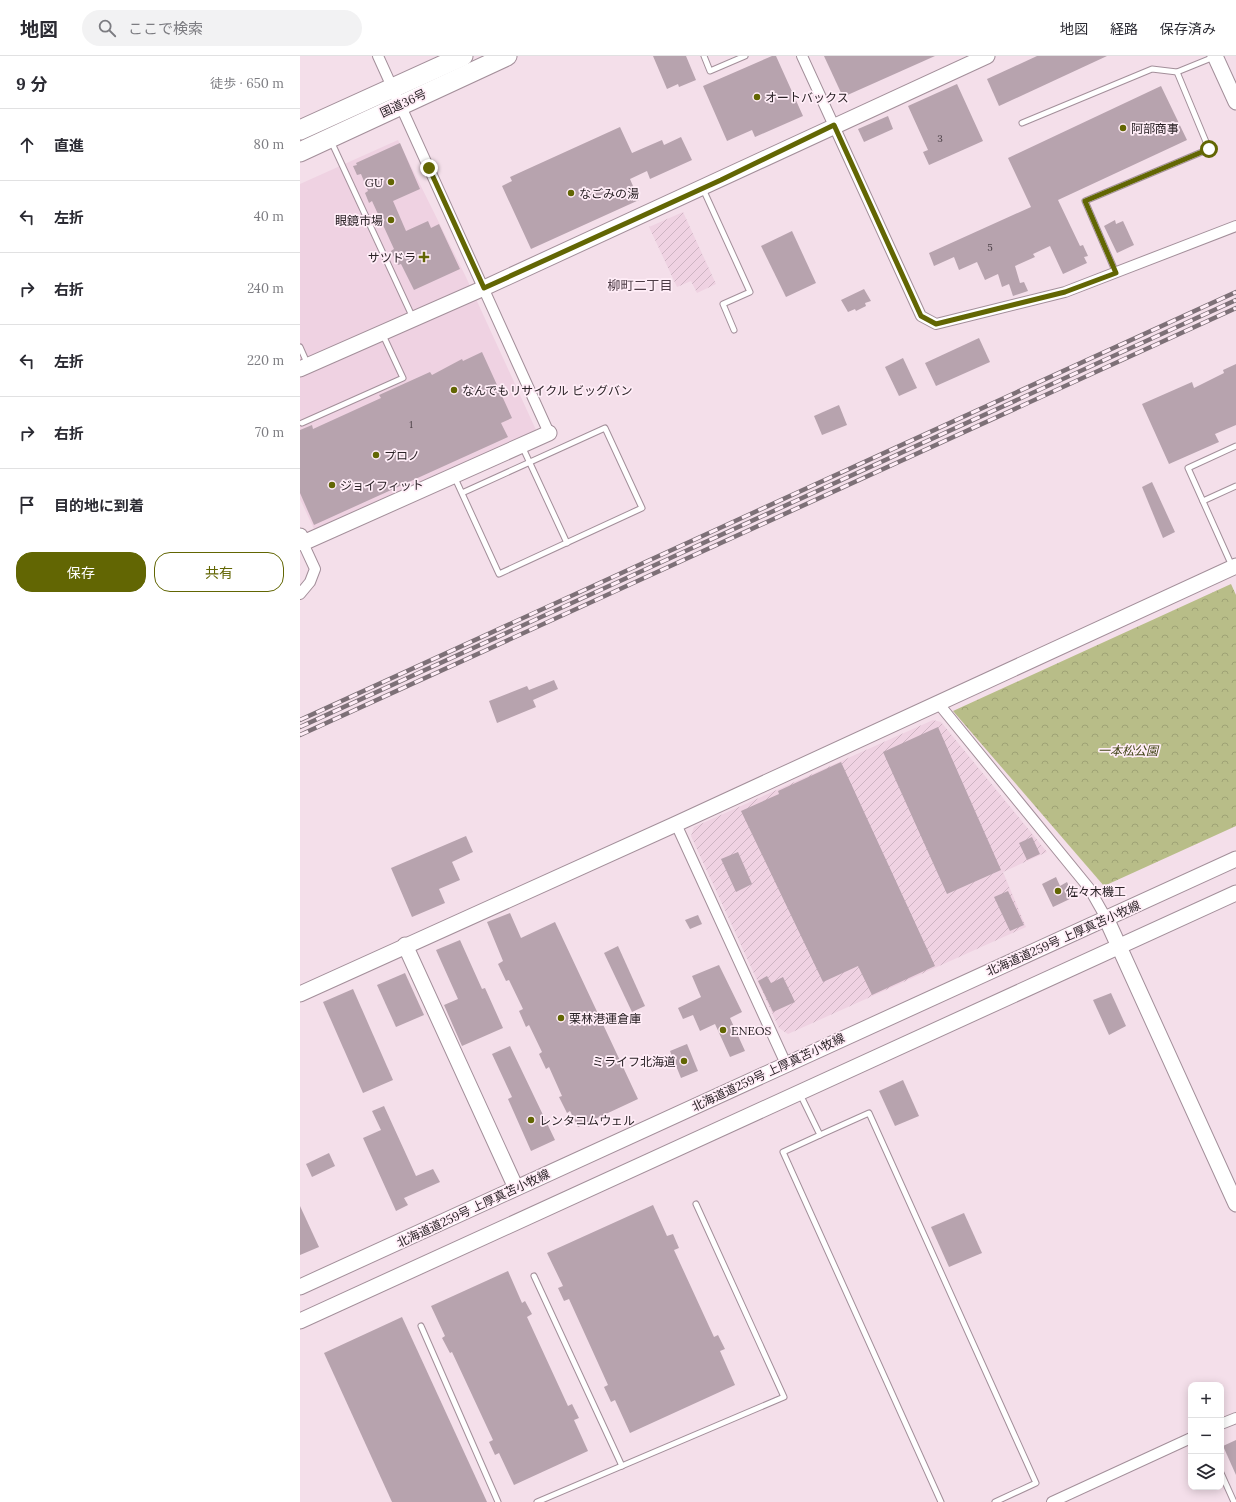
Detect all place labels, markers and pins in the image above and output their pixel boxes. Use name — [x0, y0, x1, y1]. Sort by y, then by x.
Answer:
place label: オートバックス — [765, 90, 849, 105]
marker: オートバックス — [752, 92, 762, 102]
place label: 阿部商事 — [1131, 121, 1179, 136]
marker: 阿部商事 — [1118, 123, 1128, 133]
place label: GU — [365, 175, 383, 190]
marker: GU — [386, 177, 396, 187]
place label: なごみの湯 — [579, 186, 639, 201]
marker: なごみの湯 — [566, 188, 576, 198]
place label: 眼鏡市場 — [335, 213, 383, 228]
marker: 眼鏡市場 — [386, 215, 396, 225]
place label: サツドラ — [368, 250, 416, 265]
marker: サツドラ — [419, 252, 429, 262]
place label: なんでもリサイクル ビッグバン — [462, 383, 633, 398]
marker: なんでもリサイクル ビッグバン — [449, 385, 459, 395]
place label: プロノ — [384, 448, 420, 463]
marker: プロノ — [371, 450, 381, 460]
place label: ジョイフィット — [340, 478, 424, 493]
marker: ジョイフィット — [327, 480, 337, 490]
place label: 佐々木機工 — [1066, 884, 1126, 899]
marker: 佐々木機工 — [1053, 886, 1063, 896]
place label: 栗林港運倉庫 — [569, 1011, 641, 1026]
marker: 栗林港運倉庫 — [556, 1013, 566, 1023]
place label: ENEOS — [731, 1023, 772, 1038]
marker: ENEOS — [718, 1025, 728, 1035]
place label: ミライフ北海道 — [592, 1054, 676, 1069]
marker: ミライフ北海道 — [679, 1056, 689, 1066]
place label: レンタコムウェル — [539, 1113, 635, 1128]
marker: レンタコムウェル — [526, 1115, 536, 1125]

